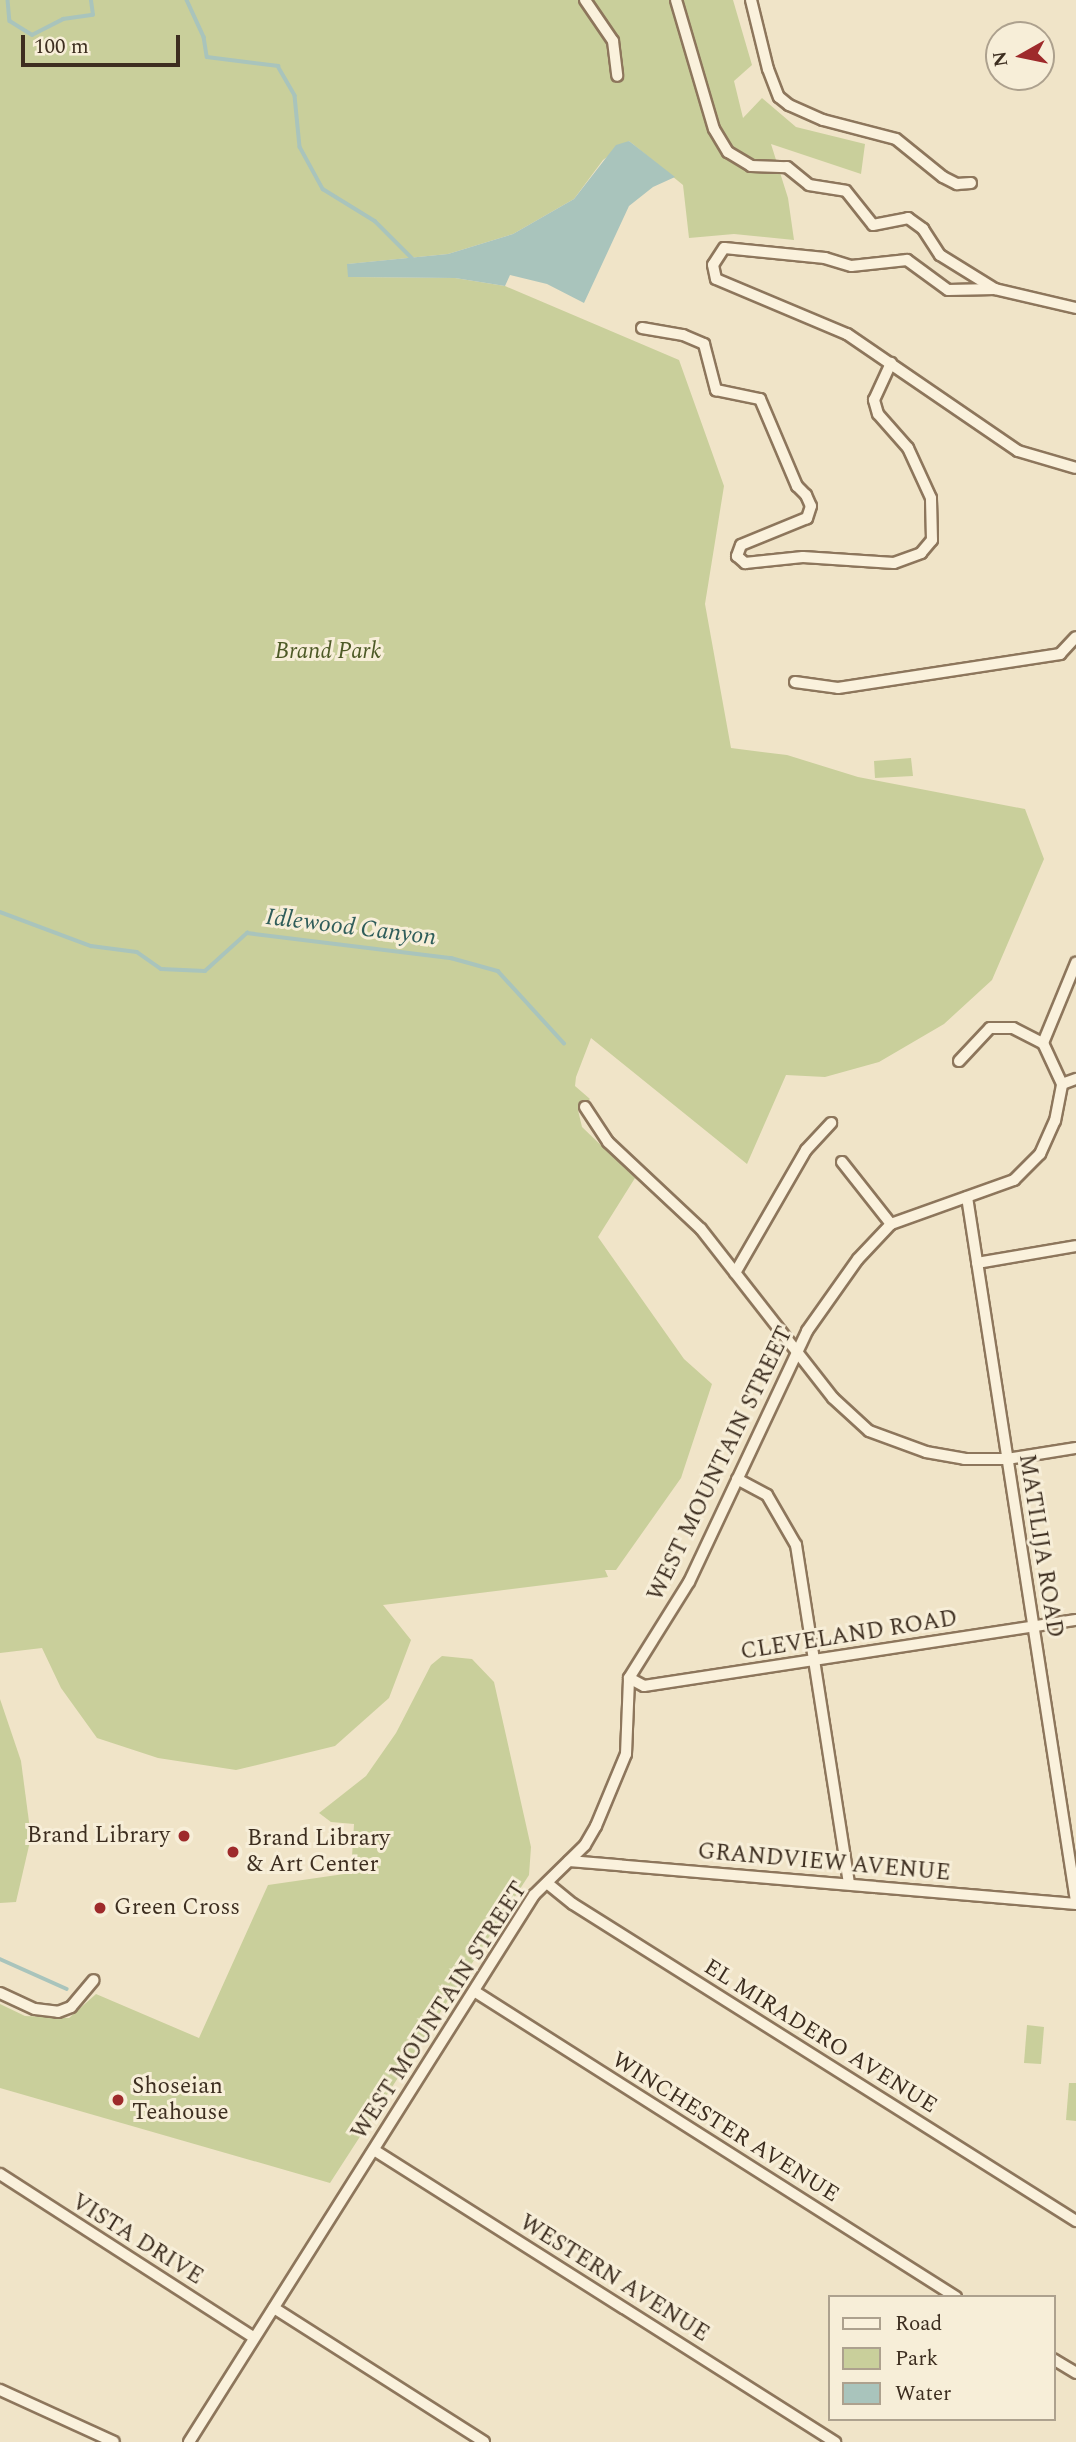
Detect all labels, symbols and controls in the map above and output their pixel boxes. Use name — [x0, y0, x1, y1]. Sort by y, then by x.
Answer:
scale bar — [24, 21, 184, 65]
north arrow — [985, 21, 1055, 91]
text: 100 m — [34, 31, 89, 63]
text: N — [985, 49, 1016, 69]
park label: Brand Park — [275, 638, 381, 666]
water label: Idlewood Canyon — [264, 903, 438, 953]
street label: WEST MOUNTAIN STREET — [642, 1322, 800, 1606]
street label: MATILIJA ROAD — [1012, 1452, 1068, 1640]
street label: CLEVELAND ROAD — [739, 1605, 959, 1667]
place label: Brand Library — [27, 1822, 170, 1850]
place label: Brand Library & Art Center — [247, 1825, 390, 1879]
marker: Brand Library — [176, 1828, 192, 1844]
street label: GRANDVIEW AVENUE — [696, 1838, 952, 1888]
marker: Brand Library & Art Center — [225, 1844, 241, 1860]
street label: WEST MOUNTAIN STREET — [346, 1877, 534, 2145]
place label: Green Cross — [114, 1894, 240, 1922]
marker: Green Cross — [92, 1900, 108, 1916]
street label: EL MIRADERO AVENUE — [698, 1954, 942, 2120]
street label: WINCHESTER AVENUE — [606, 2047, 844, 2209]
place label: Shoseian Teahouse — [132, 2073, 229, 2127]
marker: Shoseian Teahouse — [110, 2092, 126, 2108]
street label: VISTA DRIVE — [66, 2189, 208, 2291]
street label: WESTERN AVENUE — [514, 2209, 714, 2349]
legend — [828, 2295, 1055, 2421]
text: Road — [895, 2308, 942, 2340]
text: Park — [895, 2343, 938, 2375]
text: Water — [895, 2378, 951, 2410]

